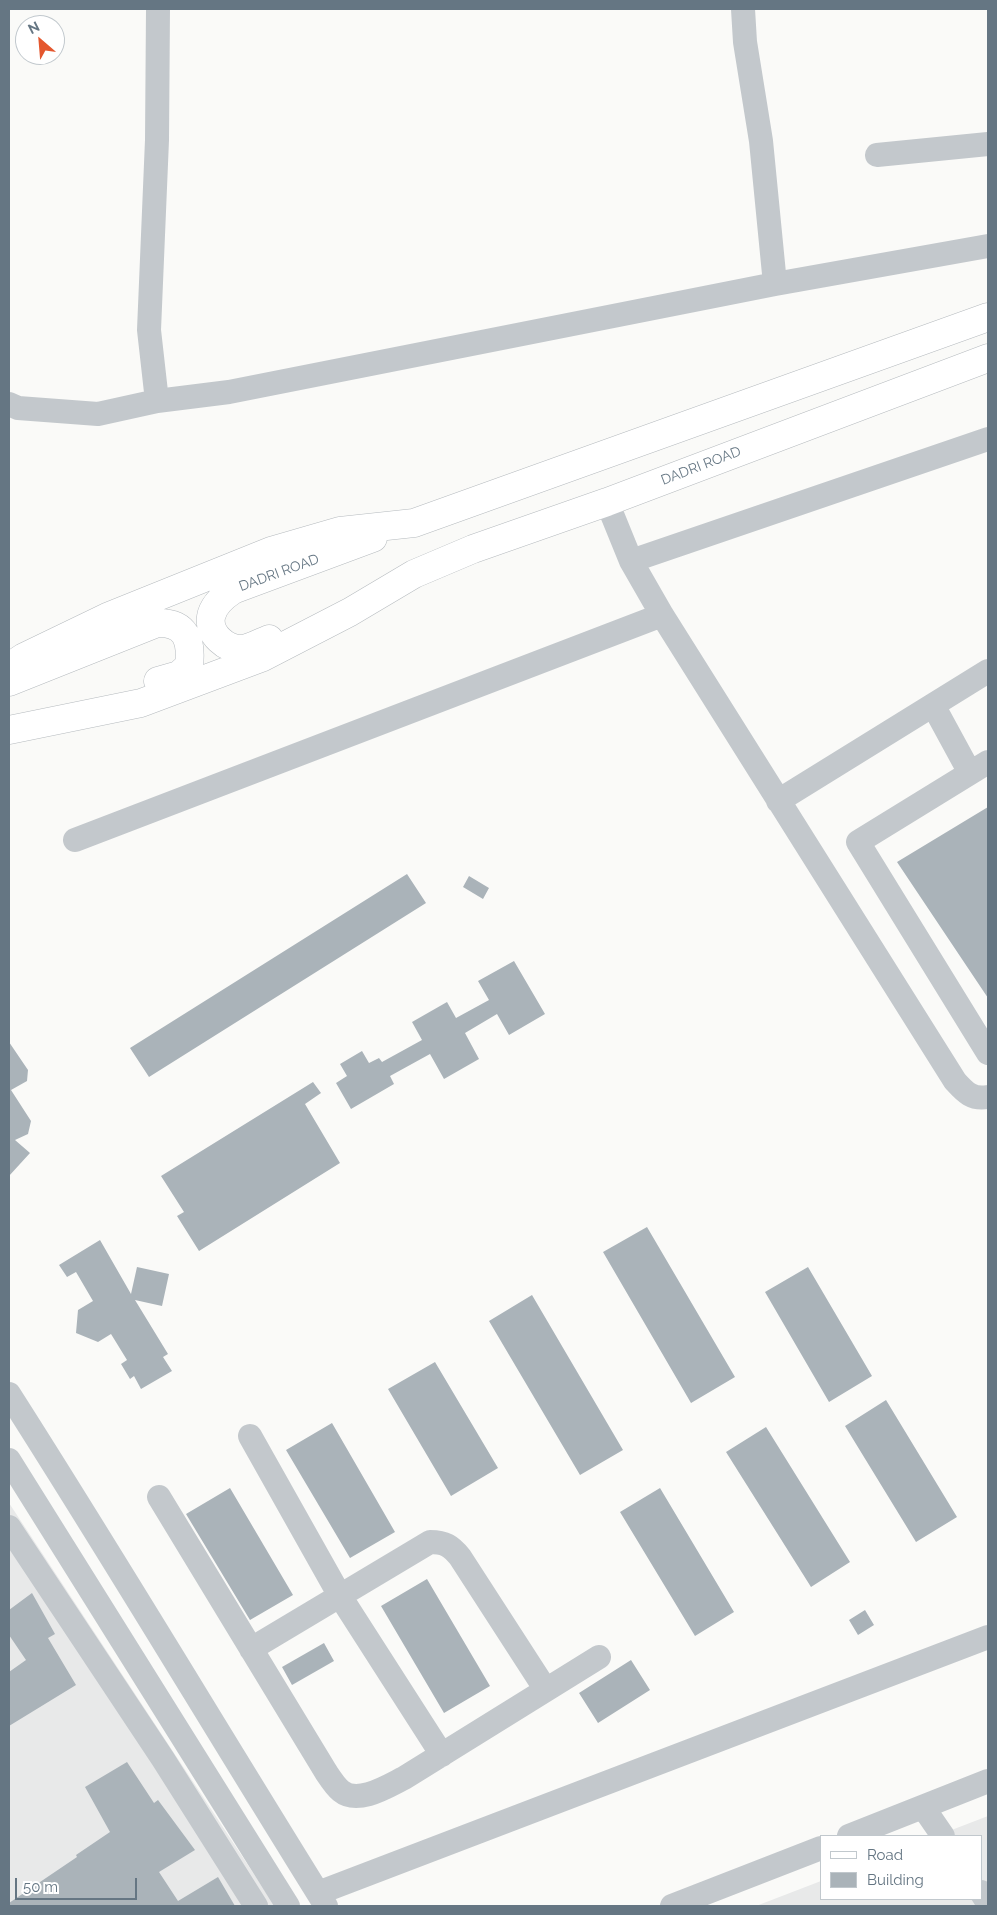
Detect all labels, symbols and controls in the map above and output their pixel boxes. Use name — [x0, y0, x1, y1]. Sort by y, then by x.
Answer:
north arrow — [15, 15, 65, 65]
text: N — [25, 18, 42, 37]
street label: DADRI ROAD — [659, 443, 743, 489]
street label: DADRI ROAD — [237, 551, 321, 595]
legend — [820, 1835, 982, 1900]
text: Road — [867, 1846, 903, 1864]
scale bar — [18, 1868, 140, 1900]
text: Building — [867, 1871, 924, 1889]
text: 50 m — [23, 1878, 58, 1896]

